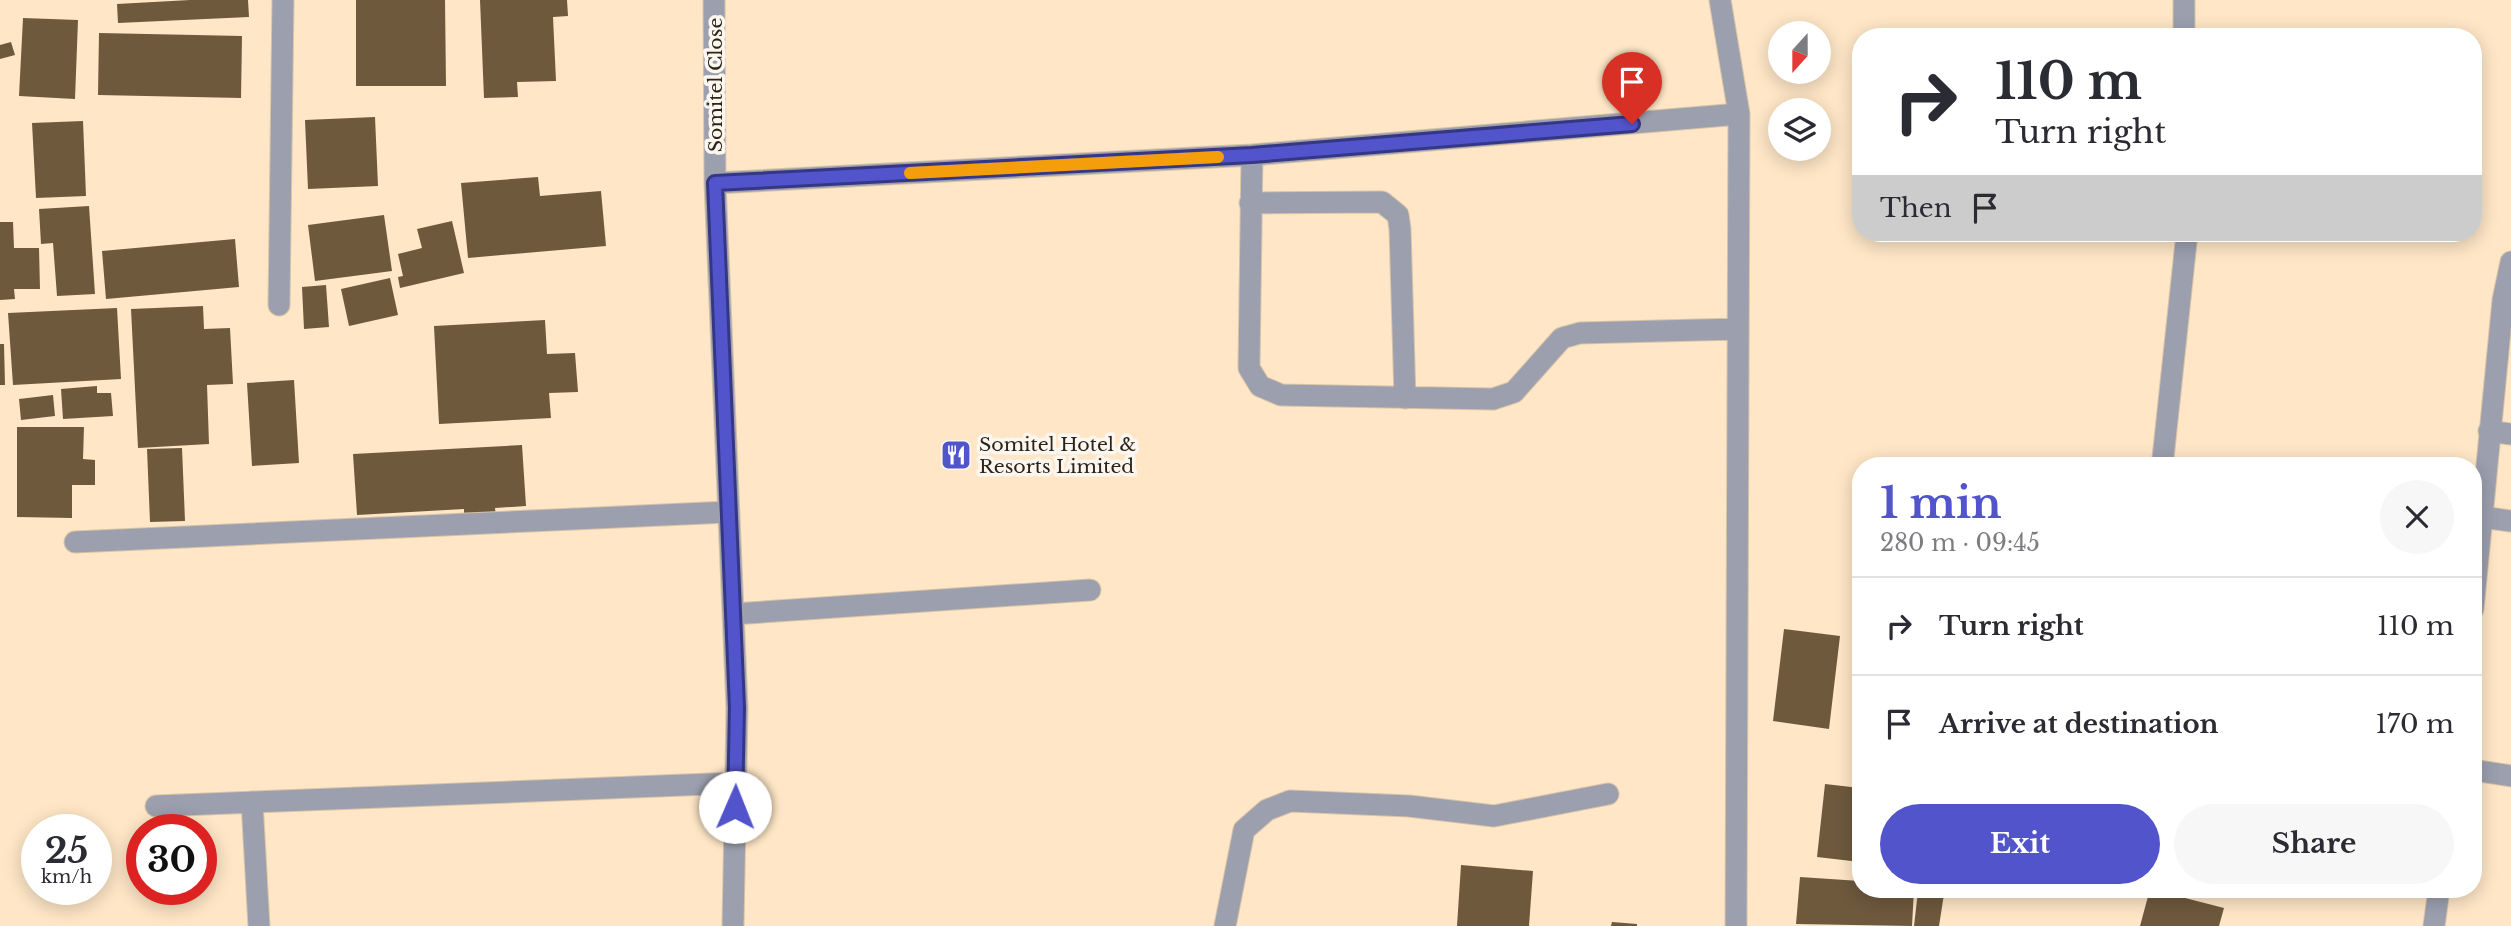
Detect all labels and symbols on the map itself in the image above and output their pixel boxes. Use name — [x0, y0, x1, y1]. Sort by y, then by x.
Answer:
street label: Somitel Close — [704, 18, 727, 152]
north arrow — [1768, 21, 1830, 84]
pin — [1602, 52, 1662, 124]
place label: Somitel Hotel & Resorts Limited — [979, 433, 1136, 478]
restaurant icon: Somitel Hotel & Resorts Limited — [939, 438, 973, 472]
position arrow — [698, 770, 772, 844]
speed limit sign: 30 — [126, 814, 217, 905]

